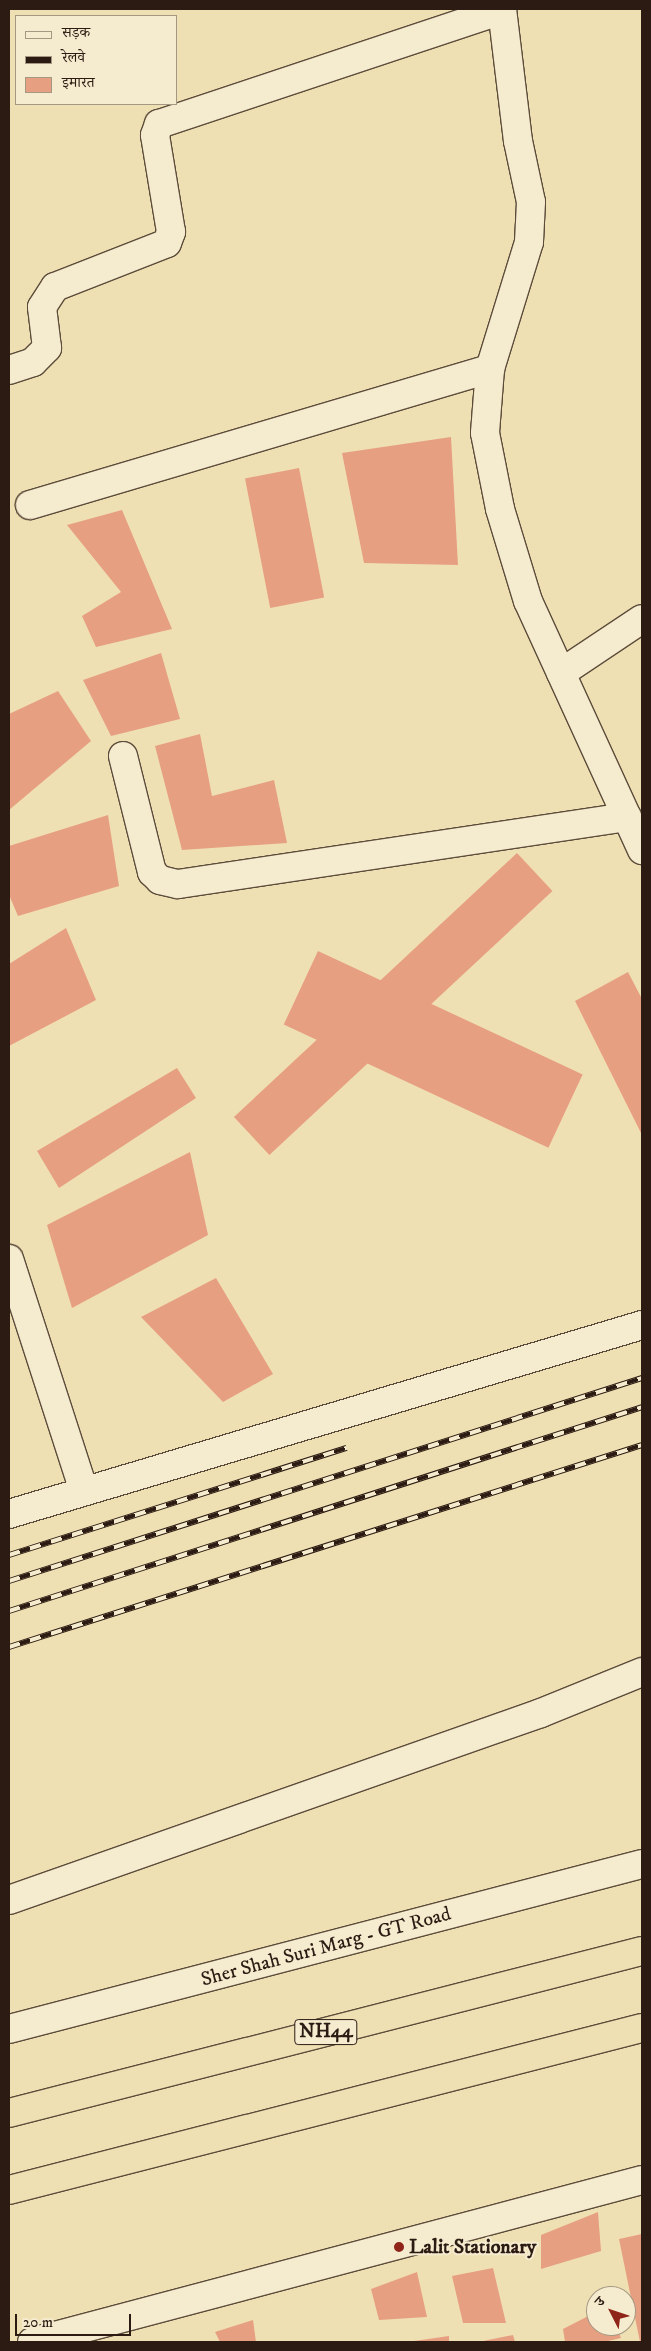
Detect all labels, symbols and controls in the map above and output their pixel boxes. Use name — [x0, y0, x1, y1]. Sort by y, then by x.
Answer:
legend — [15, 15, 178, 105]
text: सड़क — [62, 23, 90, 42]
text: रेलवे — [62, 48, 85, 67]
text: इमारत — [62, 73, 95, 92]
street label: Sher Shah Suri Marg - GT Road — [198, 1902, 454, 1992]
road number: NH44 — [294, 2015, 358, 2048]
place label: Lalit Stationary — [409, 2235, 536, 2259]
marker: Lalit Stationary — [393, 2241, 405, 2253]
north arrow — [586, 2286, 636, 2336]
text: उ — [591, 2293, 610, 2310]
scale bar — [18, 2304, 134, 2336]
text: 20 m — [23, 2313, 53, 2332]

